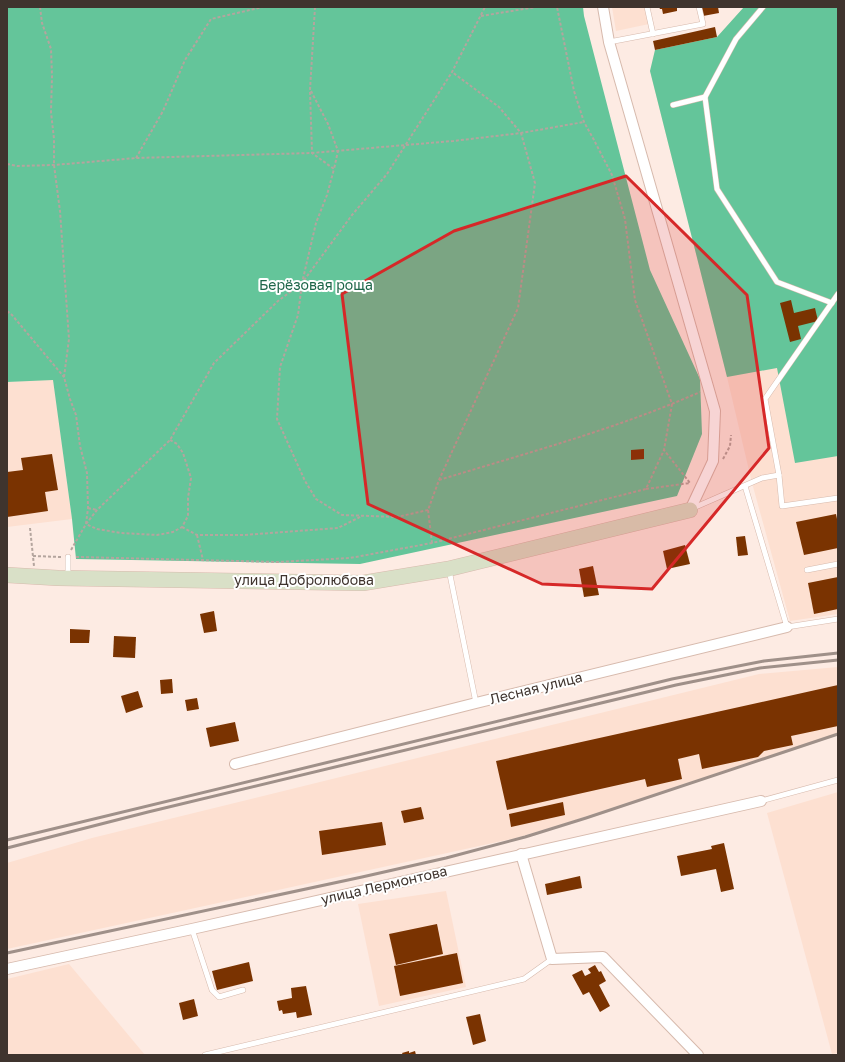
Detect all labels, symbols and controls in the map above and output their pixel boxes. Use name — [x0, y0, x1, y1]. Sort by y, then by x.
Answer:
park label: Берёзовая роща — [259, 276, 373, 293]
street label: улица Добролюбова — [234, 571, 374, 588]
street label: Лесная улица — [488, 668, 584, 707]
street label: улица Лермонтова — [319, 862, 449, 907]

